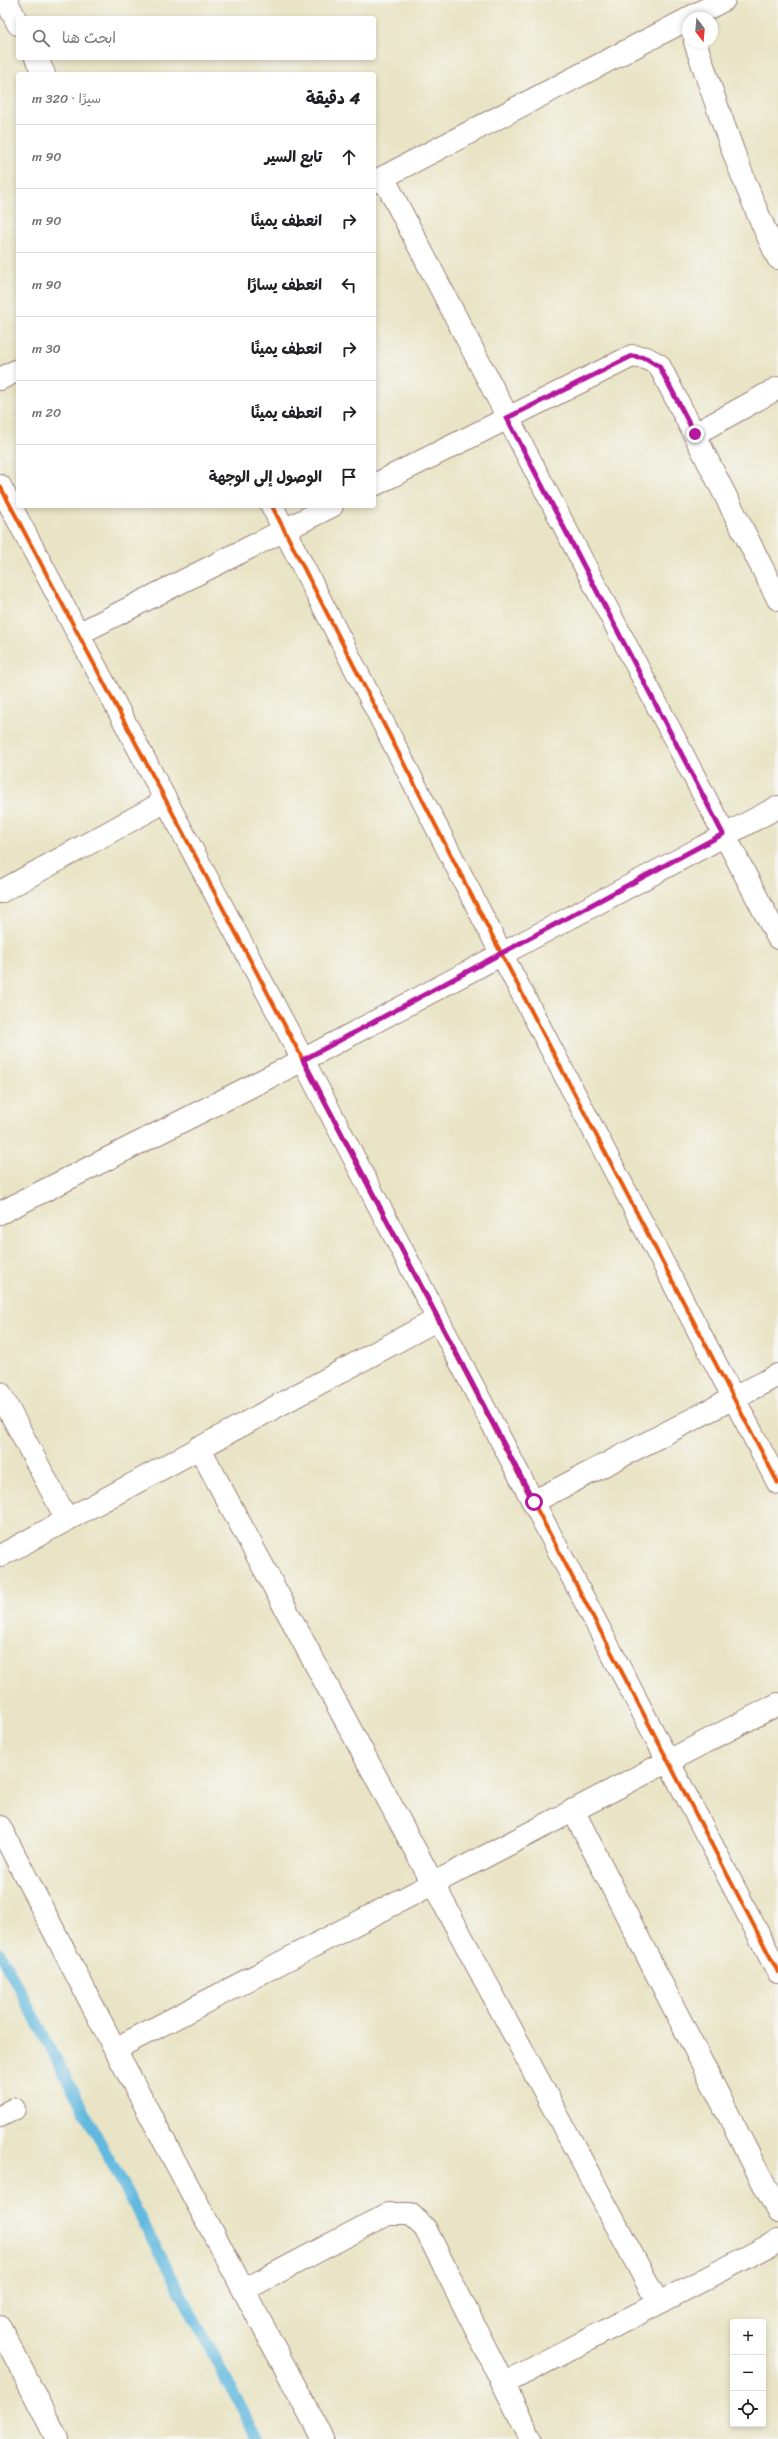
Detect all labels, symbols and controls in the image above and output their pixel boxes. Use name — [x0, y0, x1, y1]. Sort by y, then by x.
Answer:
north arrow — [682, 12, 718, 48]
search box — [16, 16, 376, 60]
text: ابحث هنا — [62, 25, 116, 51]
icon: search — [30, 27, 52, 49]
text: 4 دقيقة — [306, 83, 360, 113]
text: سيرًا · 320 m — [32, 87, 101, 110]
text: تابع السير — [265, 144, 322, 170]
text: 90 m — [32, 145, 62, 168]
icon: ahead — [338, 146, 360, 168]
text: انعطف يمينًا — [251, 208, 322, 234]
text: 90 m — [32, 209, 62, 232]
icon: right — [338, 210, 360, 232]
text: انعطف يسارًا — [247, 272, 322, 298]
text: 90 m — [32, 273, 62, 296]
icon: left — [338, 274, 360, 296]
text: انعطف يمينًا — [251, 336, 322, 362]
text: 30 m — [32, 337, 61, 360]
icon: right — [338, 338, 360, 360]
text: انعطف يمينًا — [251, 400, 322, 426]
text: 20 m — [32, 401, 61, 424]
icon: right — [338, 402, 360, 424]
route end — [686, 425, 704, 443]
text: الوصول إلى الوجهة — [209, 464, 322, 490]
icon: arrive — [338, 466, 360, 488]
route start — [525, 1493, 543, 1511]
map controls — [730, 2319, 766, 2427]
button: + — [730, 2319, 766, 2355]
button: − — [730, 2355, 766, 2391]
button: locate — [730, 2391, 766, 2427]

